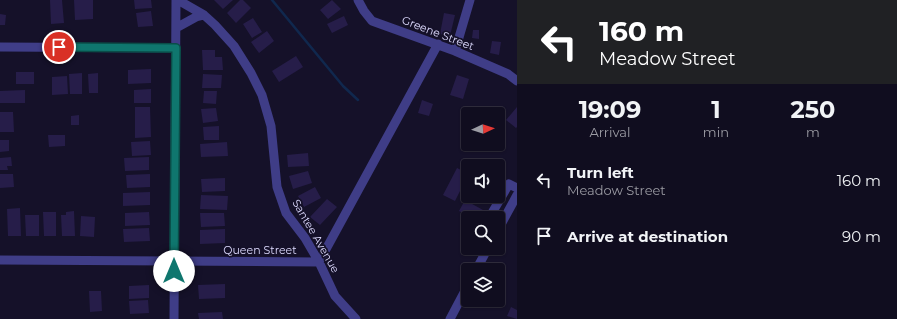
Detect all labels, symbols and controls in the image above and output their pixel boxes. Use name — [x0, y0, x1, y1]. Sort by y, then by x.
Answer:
street label: Greene Street — [400, 13, 477, 53]
text: 160 m — [599, 14, 684, 48]
icon: left — [533, 16, 585, 68]
pin — [42, 30, 76, 64]
icon: arrive — [48, 36, 70, 58]
text: Meadow Street — [599, 48, 736, 70]
text: 19:09 — [579, 95, 641, 124]
text: 1 — [711, 95, 721, 124]
text: 250 — [791, 95, 835, 124]
north arrow — [461, 107, 505, 151]
map controls — [461, 107, 505, 307]
text: Arrival — [589, 124, 630, 140]
text: min — [703, 124, 729, 140]
text: m — [806, 124, 820, 140]
button: sound — [461, 159, 505, 203]
text: Turn left — [567, 163, 634, 182]
icon: left — [533, 169, 555, 191]
text: 160 m — [837, 171, 881, 190]
text: Meadow Street — [567, 182, 666, 198]
street label: Santee Avenue — [289, 197, 343, 276]
button: search — [461, 211, 505, 255]
icon: arrive — [533, 225, 555, 247]
text: Arrive at destination — [567, 227, 728, 246]
text: 90 m — [842, 227, 881, 246]
street label: Queen Street — [223, 243, 297, 257]
position arrow — [153, 250, 195, 292]
button: layers — [461, 263, 505, 307]

